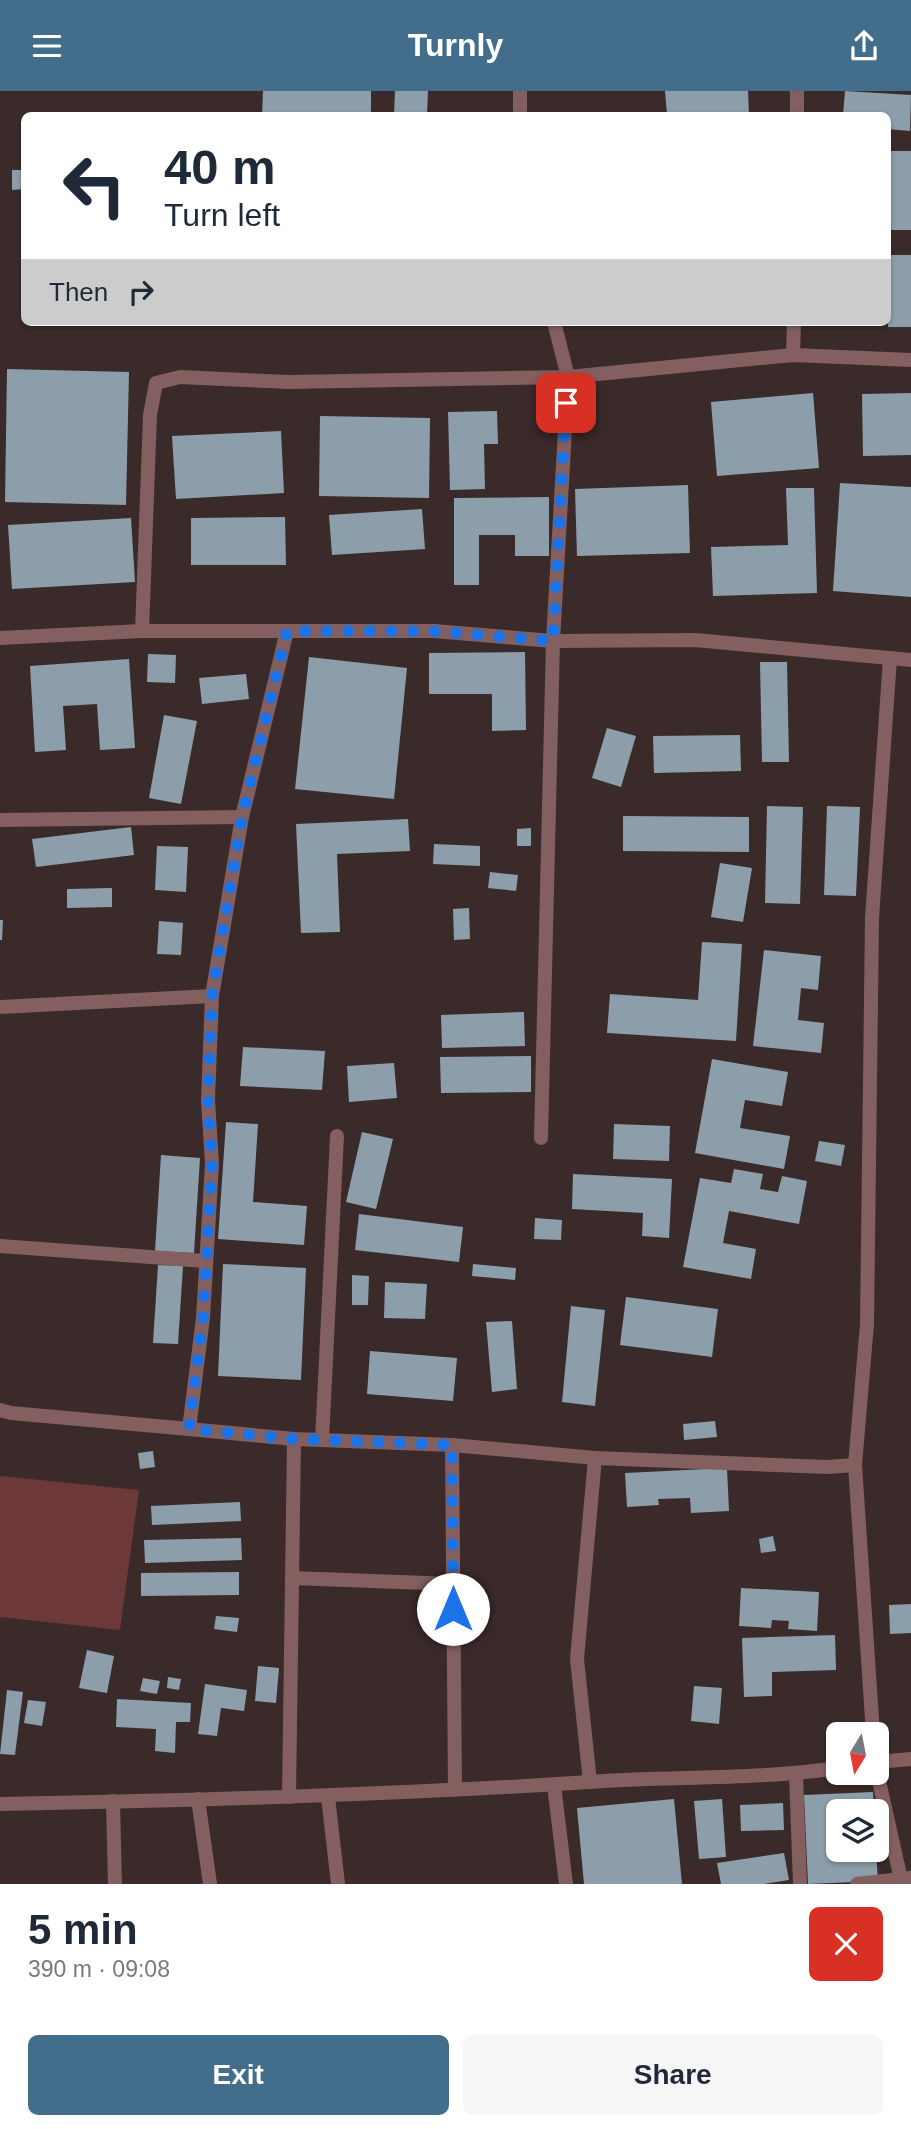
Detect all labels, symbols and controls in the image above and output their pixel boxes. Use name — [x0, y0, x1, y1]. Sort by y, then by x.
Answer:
icon: menu — [28, 27, 66, 65]
text: Turnly — [408, 27, 503, 63]
icon: share — [845, 27, 883, 65]
icon: left — [49, 140, 140, 231]
text: 40 m — [164, 140, 276, 194]
text: Turn left — [164, 197, 280, 233]
icon: right — [122, 273, 160, 311]
text: Then — [49, 277, 108, 307]
pin — [536, 373, 596, 433]
icon: arrive — [547, 384, 585, 422]
position arrow — [416, 1572, 490, 1646]
north arrow — [826, 1722, 889, 1785]
map controls — [826, 1722, 889, 1862]
button: layers — [826, 1799, 889, 1862]
text: 5 min — [28, 1906, 138, 1953]
button: close — [809, 1907, 883, 1981]
text: 390 m · 09:08 — [28, 1956, 170, 1982]
button: Exit — [28, 2035, 449, 2115]
button: Share — [463, 2035, 883, 2115]

